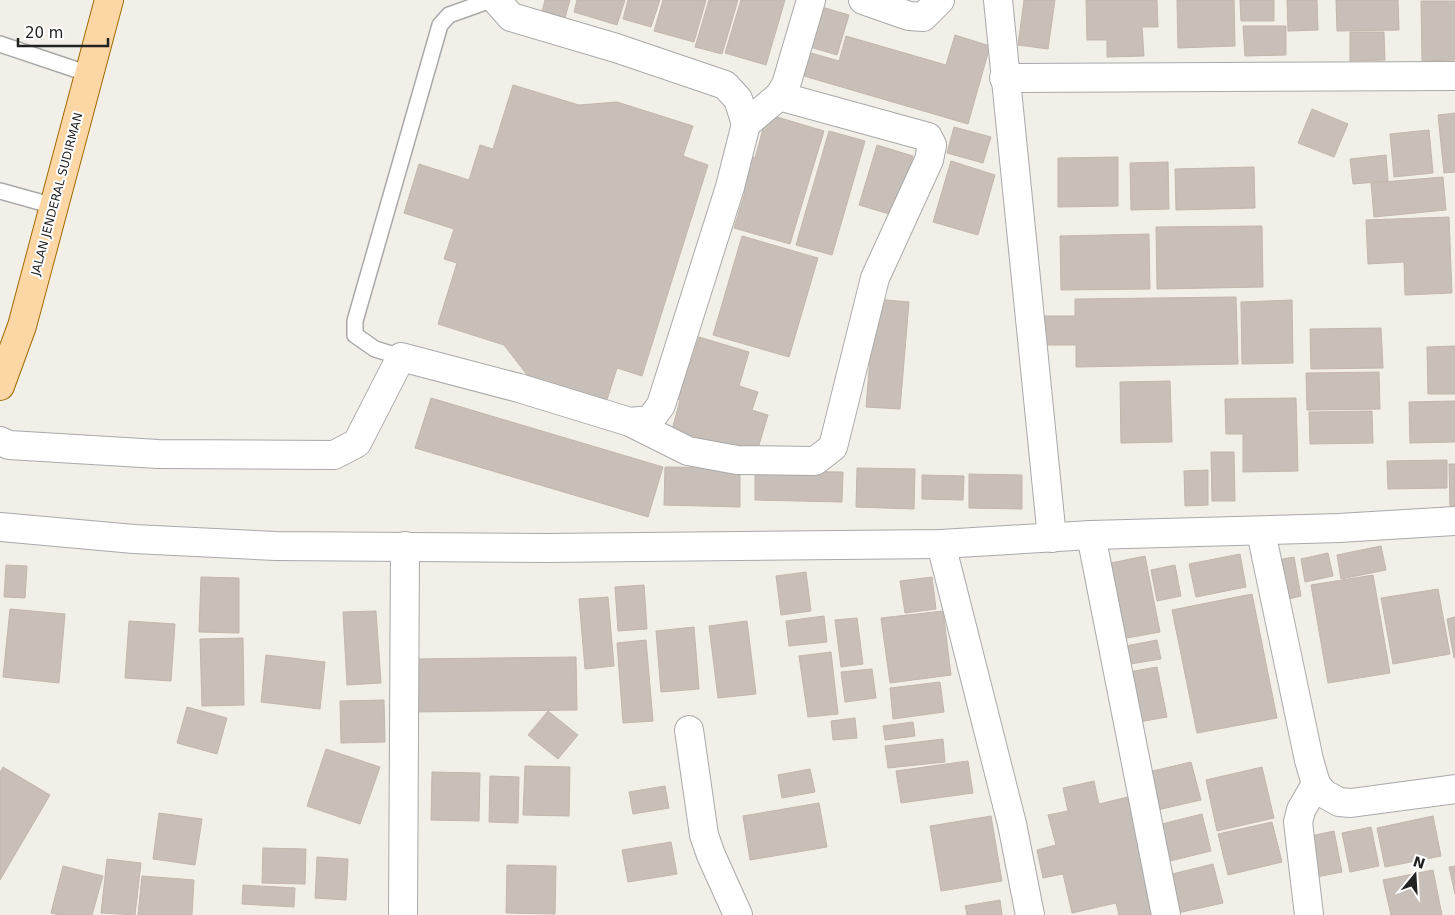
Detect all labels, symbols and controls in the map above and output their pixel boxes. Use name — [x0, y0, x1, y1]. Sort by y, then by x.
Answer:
scale bar — [18, 15, 108, 47]
text: 20 m — [25, 24, 63, 42]
street label: JALAN JENDERAL SUDIRMAN — [28, 111, 86, 278]
north arrow — [1390, 850, 1440, 900]
text: N — [1411, 853, 1427, 872]

